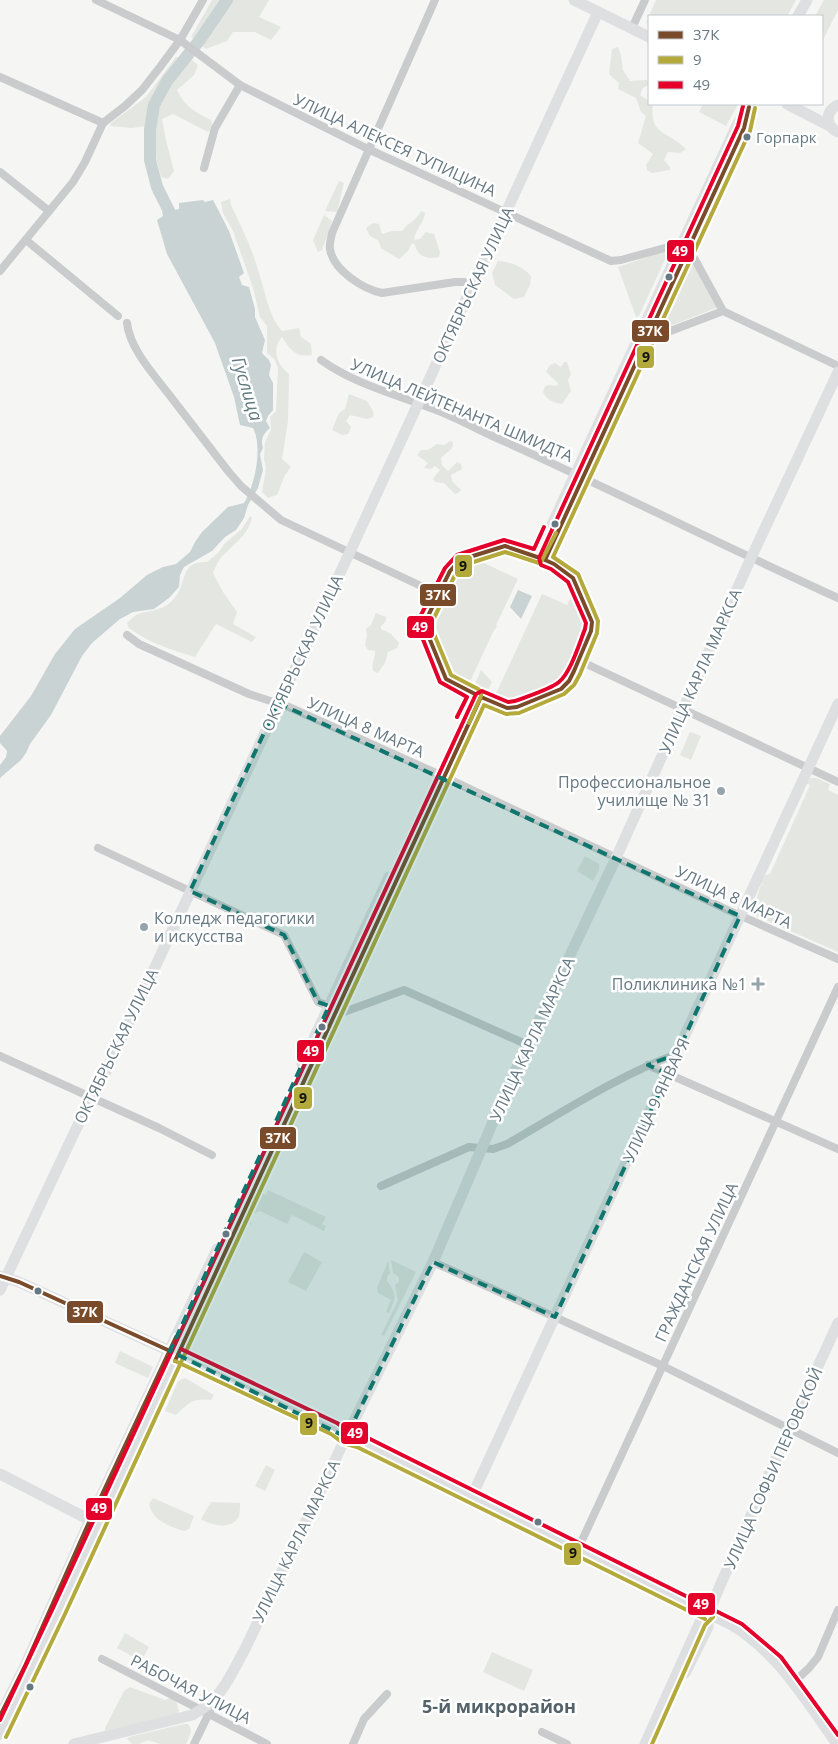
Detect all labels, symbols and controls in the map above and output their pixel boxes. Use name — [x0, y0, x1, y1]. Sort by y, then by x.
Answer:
legend — [648, 15, 823, 105]
text: 37К — [693, 24, 720, 44]
text: 9 — [693, 49, 702, 69]
text: 49 — [693, 74, 710, 94]
street label: УЛИЦА АЛЕКСЕЯ ТУПИЦИНА — [290, 88, 501, 202]
place label: Горпарк — [756, 127, 817, 147]
marker: Горпарк — [742, 132, 752, 142]
street label: ОКТЯБРЬСКАЯ УЛИЦА — [427, 202, 519, 367]
line badge: 49 — [666, 239, 695, 263]
text: 49 — [672, 241, 688, 260]
unlabelled marker — [664, 272, 674, 282]
line badge: 37К — [631, 319, 670, 343]
text: 37К — [637, 321, 663, 340]
line badge: 9 — [636, 345, 655, 369]
text: 9 — [642, 347, 650, 366]
street label: УЛИЦА ЛЕЙТЕНАНТА ШМИДТА — [348, 353, 577, 467]
water label: Гуслица — [227, 354, 269, 424]
unlabelled marker — [550, 519, 560, 529]
line badge: 9 — [454, 554, 473, 578]
text: 9 — [459, 556, 467, 575]
street label: ОКТЯБРЬСКАЯ УЛИЦА — [256, 570, 348, 735]
line badge: 37К — [419, 583, 457, 607]
street label: УЛИЦА КАРЛА МАРКСА — [654, 584, 747, 757]
text: 37К — [425, 585, 451, 604]
line badge: 49 — [406, 615, 435, 639]
text: 49 — [412, 617, 428, 636]
street label: УЛИЦА 8 МАРТА — [304, 691, 429, 763]
place label: Профессиональное училище № 31 — [558, 771, 711, 811]
marker: Профессиональное училище № 31 — [715, 785, 727, 797]
street label: УЛИЦА 8 МАРТА — [672, 860, 796, 934]
place label: Колледж педагогики и искусства — [154, 907, 315, 947]
marker: Колледж педагогики и искусства — [138, 921, 150, 933]
street label: УЛИЦА КАРЛА МАРКСА — [484, 953, 580, 1125]
street label: ОКТЯБРЬСКАЯ УЛИЦА — [69, 964, 164, 1127]
place label: Поликлиника №1 — [612, 973, 747, 995]
marker: Поликлиника №1 — [751, 977, 765, 991]
unlabelled marker — [317, 1022, 327, 1032]
street label: УЛИЦА 9 ЯНВАРЯ — [618, 1034, 694, 1166]
line badge: 49 — [296, 1039, 325, 1063]
text: 49 — [303, 1041, 319, 1060]
line badge: 9 — [293, 1086, 313, 1110]
text: 9 — [299, 1088, 307, 1107]
line badge: 37К — [259, 1126, 297, 1150]
text: 37К — [265, 1128, 291, 1147]
street label: ГРАЖДАНСКАЯ УЛИЦА — [649, 1178, 743, 1345]
unlabelled marker — [221, 1229, 231, 1239]
unlabelled marker — [33, 1286, 43, 1296]
line badge: 37К — [66, 1300, 104, 1324]
text: 37К — [72, 1302, 98, 1321]
street label: УЛИЦА СОФЬИ ПЕРОВСКОЙ — [719, 1364, 827, 1572]
line badge: 9 — [299, 1412, 318, 1436]
text: 9 — [305, 1413, 313, 1432]
line badge: 49 — [340, 1421, 369, 1445]
text: 49 — [347, 1423, 363, 1442]
street label: УЛИЦА КАРЛА МАРКСА — [247, 1455, 345, 1626]
line badge: 49 — [85, 1497, 113, 1521]
text: 49 — [91, 1498, 107, 1517]
unlabelled marker — [533, 1517, 543, 1527]
line badge: 9 — [563, 1542, 582, 1566]
text: 9 — [569, 1543, 577, 1562]
line badge: 49 — [687, 1592, 716, 1616]
text: 49 — [693, 1594, 709, 1613]
street label: РАБОЧАЯ УЛИЦА — [127, 1649, 256, 1729]
unlabelled marker — [25, 1682, 35, 1692]
district label: 5-й микрорайон — [422, 1694, 576, 1718]

